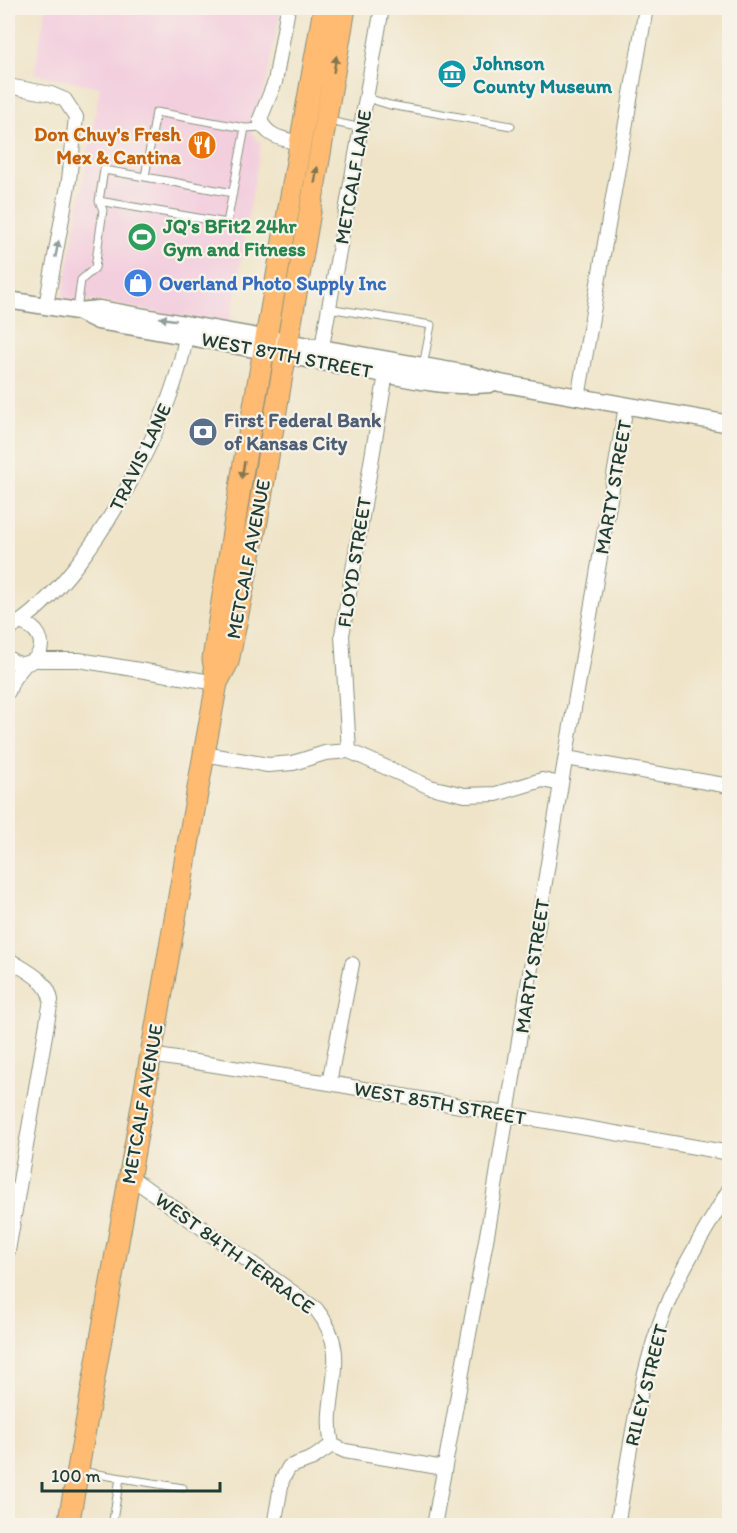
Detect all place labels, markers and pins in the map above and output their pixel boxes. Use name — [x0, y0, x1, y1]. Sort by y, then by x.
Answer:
place label: Johnson County Museum — [472, 51, 613, 99]
museum icon: Johnson County Museum — [436, 58, 468, 90]
place label: Don Chuy's Fresh Mex & Cantina — [34, 122, 182, 169]
restaurant icon: Don Chuy's Fresh Mex & Cantina — [186, 129, 218, 161]
place label: JQ's BFit2 24hr Gym and Fitness — [162, 214, 306, 262]
sports icon: JQ's BFit2 24hr Gym and Fitness — [126, 221, 158, 253]
shop icon: Overland Photo Supply Inc — [122, 267, 154, 299]
place label: Overland Photo Supply Inc — [159, 271, 387, 296]
place label: First Federal Bank of Kansas City — [224, 408, 382, 456]
bank icon: First Federal Bank of Kansas City — [187, 416, 219, 448]

